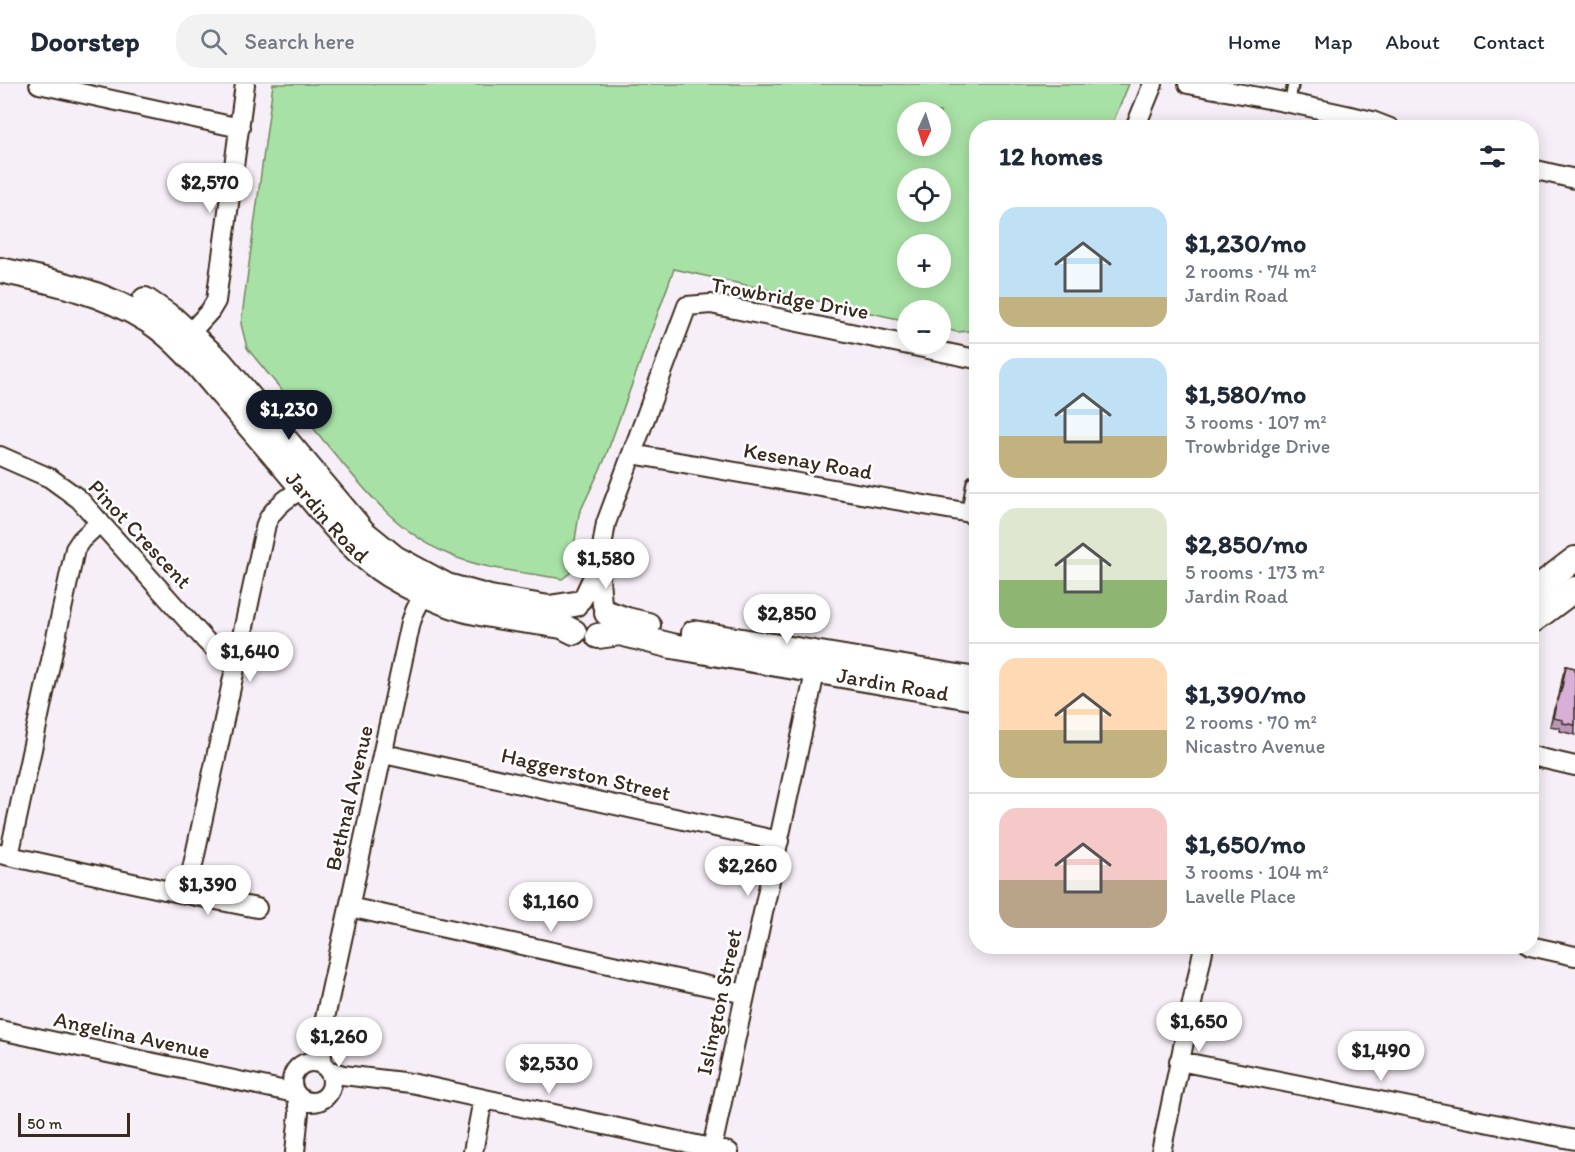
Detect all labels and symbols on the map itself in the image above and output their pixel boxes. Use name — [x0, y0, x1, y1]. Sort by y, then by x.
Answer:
north arrow — [897, 102, 951, 156]
pin: $2,570 — [161, 163, 259, 214]
street label: Trowbridge Drive — [709, 271, 871, 325]
pin: $1,230 — [240, 390, 338, 441]
street label: Kesenay Road — [741, 436, 875, 486]
street label: Jardin Road — [280, 465, 375, 568]
street label: Pinot Crescent — [83, 474, 197, 594]
pin: $1,580 — [557, 539, 655, 590]
pin: $2,850 — [738, 594, 836, 645]
pin: $1,640 — [201, 632, 299, 683]
street label: Jardin Road — [835, 661, 951, 707]
street label: Bethnal Avenue — [319, 723, 379, 873]
street label: Haggerston Street — [499, 741, 673, 807]
pin: $2,260 — [699, 846, 797, 897]
pin: $1,390 — [159, 865, 257, 916]
pin: $1,160 — [502, 882, 600, 933]
street label: Islington Street — [690, 926, 748, 1078]
pin: $1,650 — [1150, 1002, 1248, 1053]
street label: Angelina Avenue — [52, 1005, 212, 1065]
pin: $1,260 — [290, 1017, 388, 1068]
pin: $1,490 — [1332, 1031, 1430, 1082]
pin: $2,530 — [500, 1044, 598, 1095]
scale bar — [18, 1110, 130, 1138]

